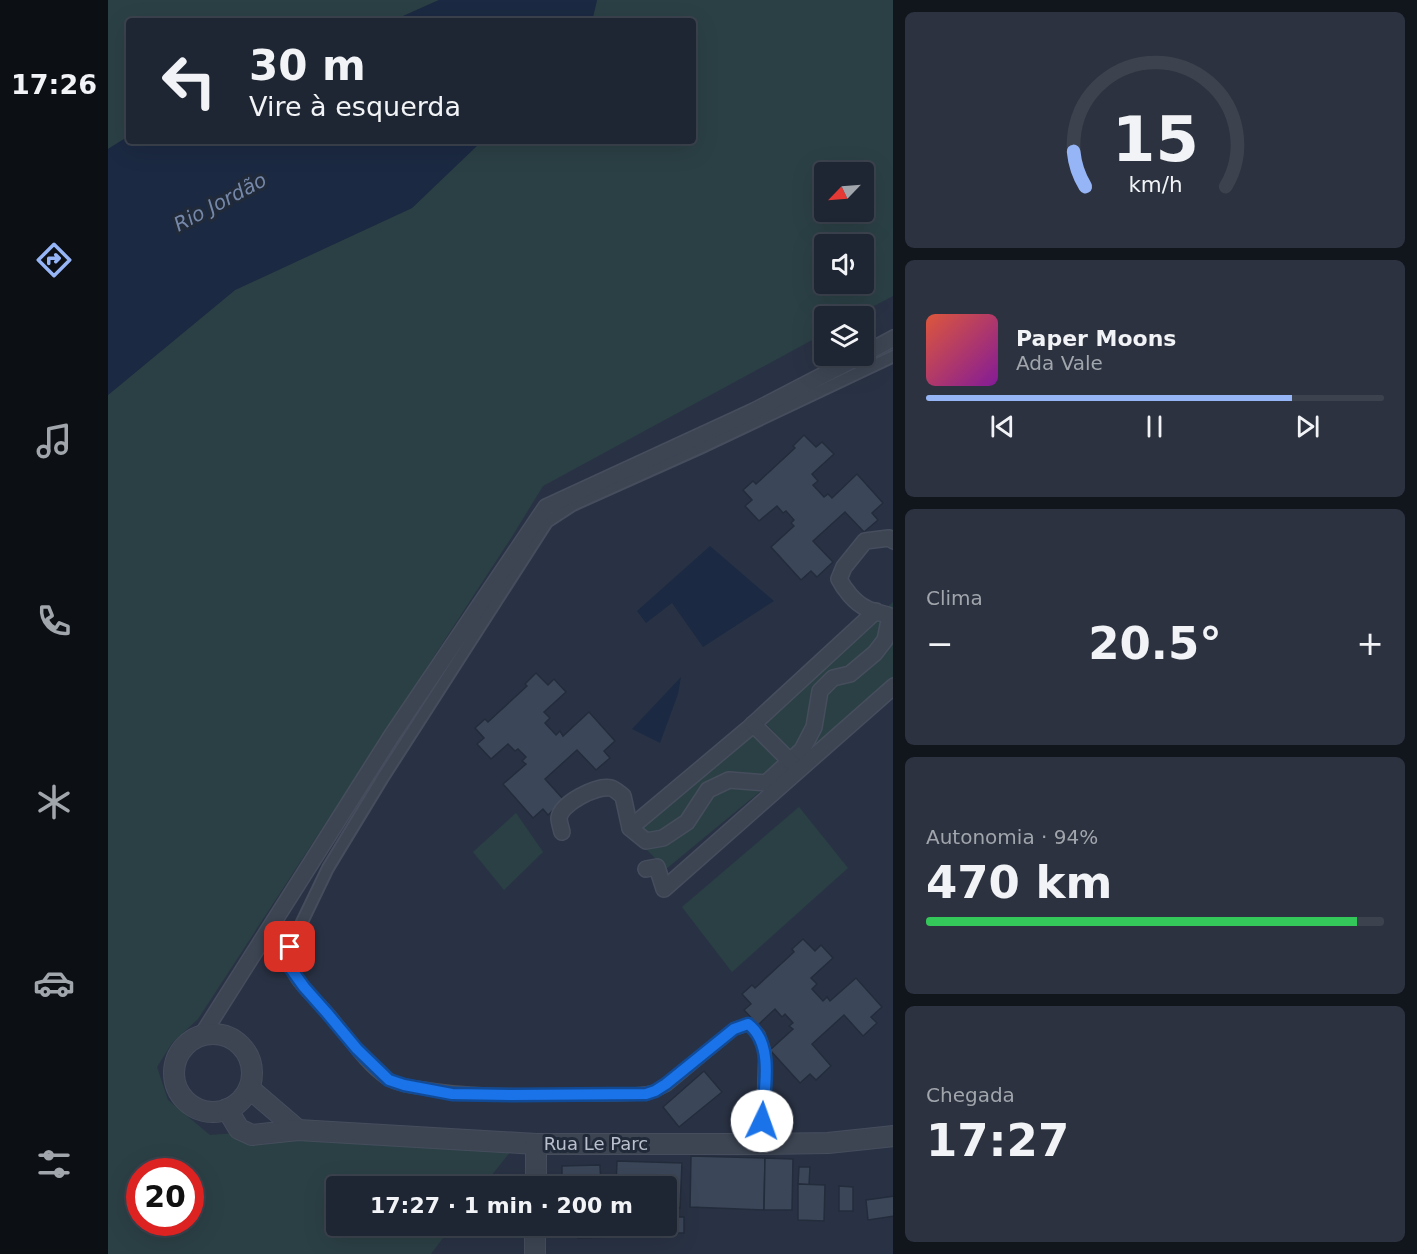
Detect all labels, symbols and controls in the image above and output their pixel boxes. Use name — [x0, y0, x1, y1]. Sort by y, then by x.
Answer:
text: 30 m — [249, 41, 366, 90]
icon: left — [150, 42, 228, 120]
text: 17:26 — [11, 69, 97, 100]
text: Vire à esquerda — [249, 91, 461, 122]
text: 15 — [1112, 103, 1198, 176]
north arrow — [814, 162, 874, 222]
map controls — [814, 162, 874, 366]
water label: Rio Jordão — [170, 168, 270, 236]
text: km/h — [1128, 173, 1182, 198]
button: sound — [814, 234, 874, 294]
icon: directions — [33, 239, 75, 281]
button: layers — [814, 306, 874, 366]
text: Paper Moons — [1016, 326, 1176, 351]
text: Ada Vale — [1016, 351, 1103, 375]
icon: previous — [986, 410, 1019, 443]
icon: pause — [1138, 410, 1171, 443]
icon: next — [1291, 410, 1324, 443]
icon: music — [33, 420, 75, 462]
text: Clima — [926, 586, 983, 610]
icon: phone — [33, 600, 75, 642]
text: 20.5° — [1088, 617, 1222, 670]
text: − — [926, 624, 954, 663]
text: + — [1356, 624, 1384, 663]
icon: climate — [33, 781, 75, 823]
text: Autonomia · 94% — [926, 825, 1098, 849]
text: 470 km — [926, 856, 1112, 909]
pin — [264, 921, 315, 972]
icon: arrive — [273, 930, 306, 963]
icon: car — [33, 962, 75, 1004]
text: Chegada — [926, 1083, 1015, 1107]
position arrow — [730, 1089, 794, 1153]
text: 17:27 — [926, 1114, 1069, 1167]
street label: Rua Le Parc — [544, 1133, 648, 1154]
icon: filters — [33, 1143, 75, 1185]
speed limit sign: 20 — [126, 1158, 204, 1236]
text: 17:27 · 1 min · 200 m — [370, 1193, 633, 1218]

